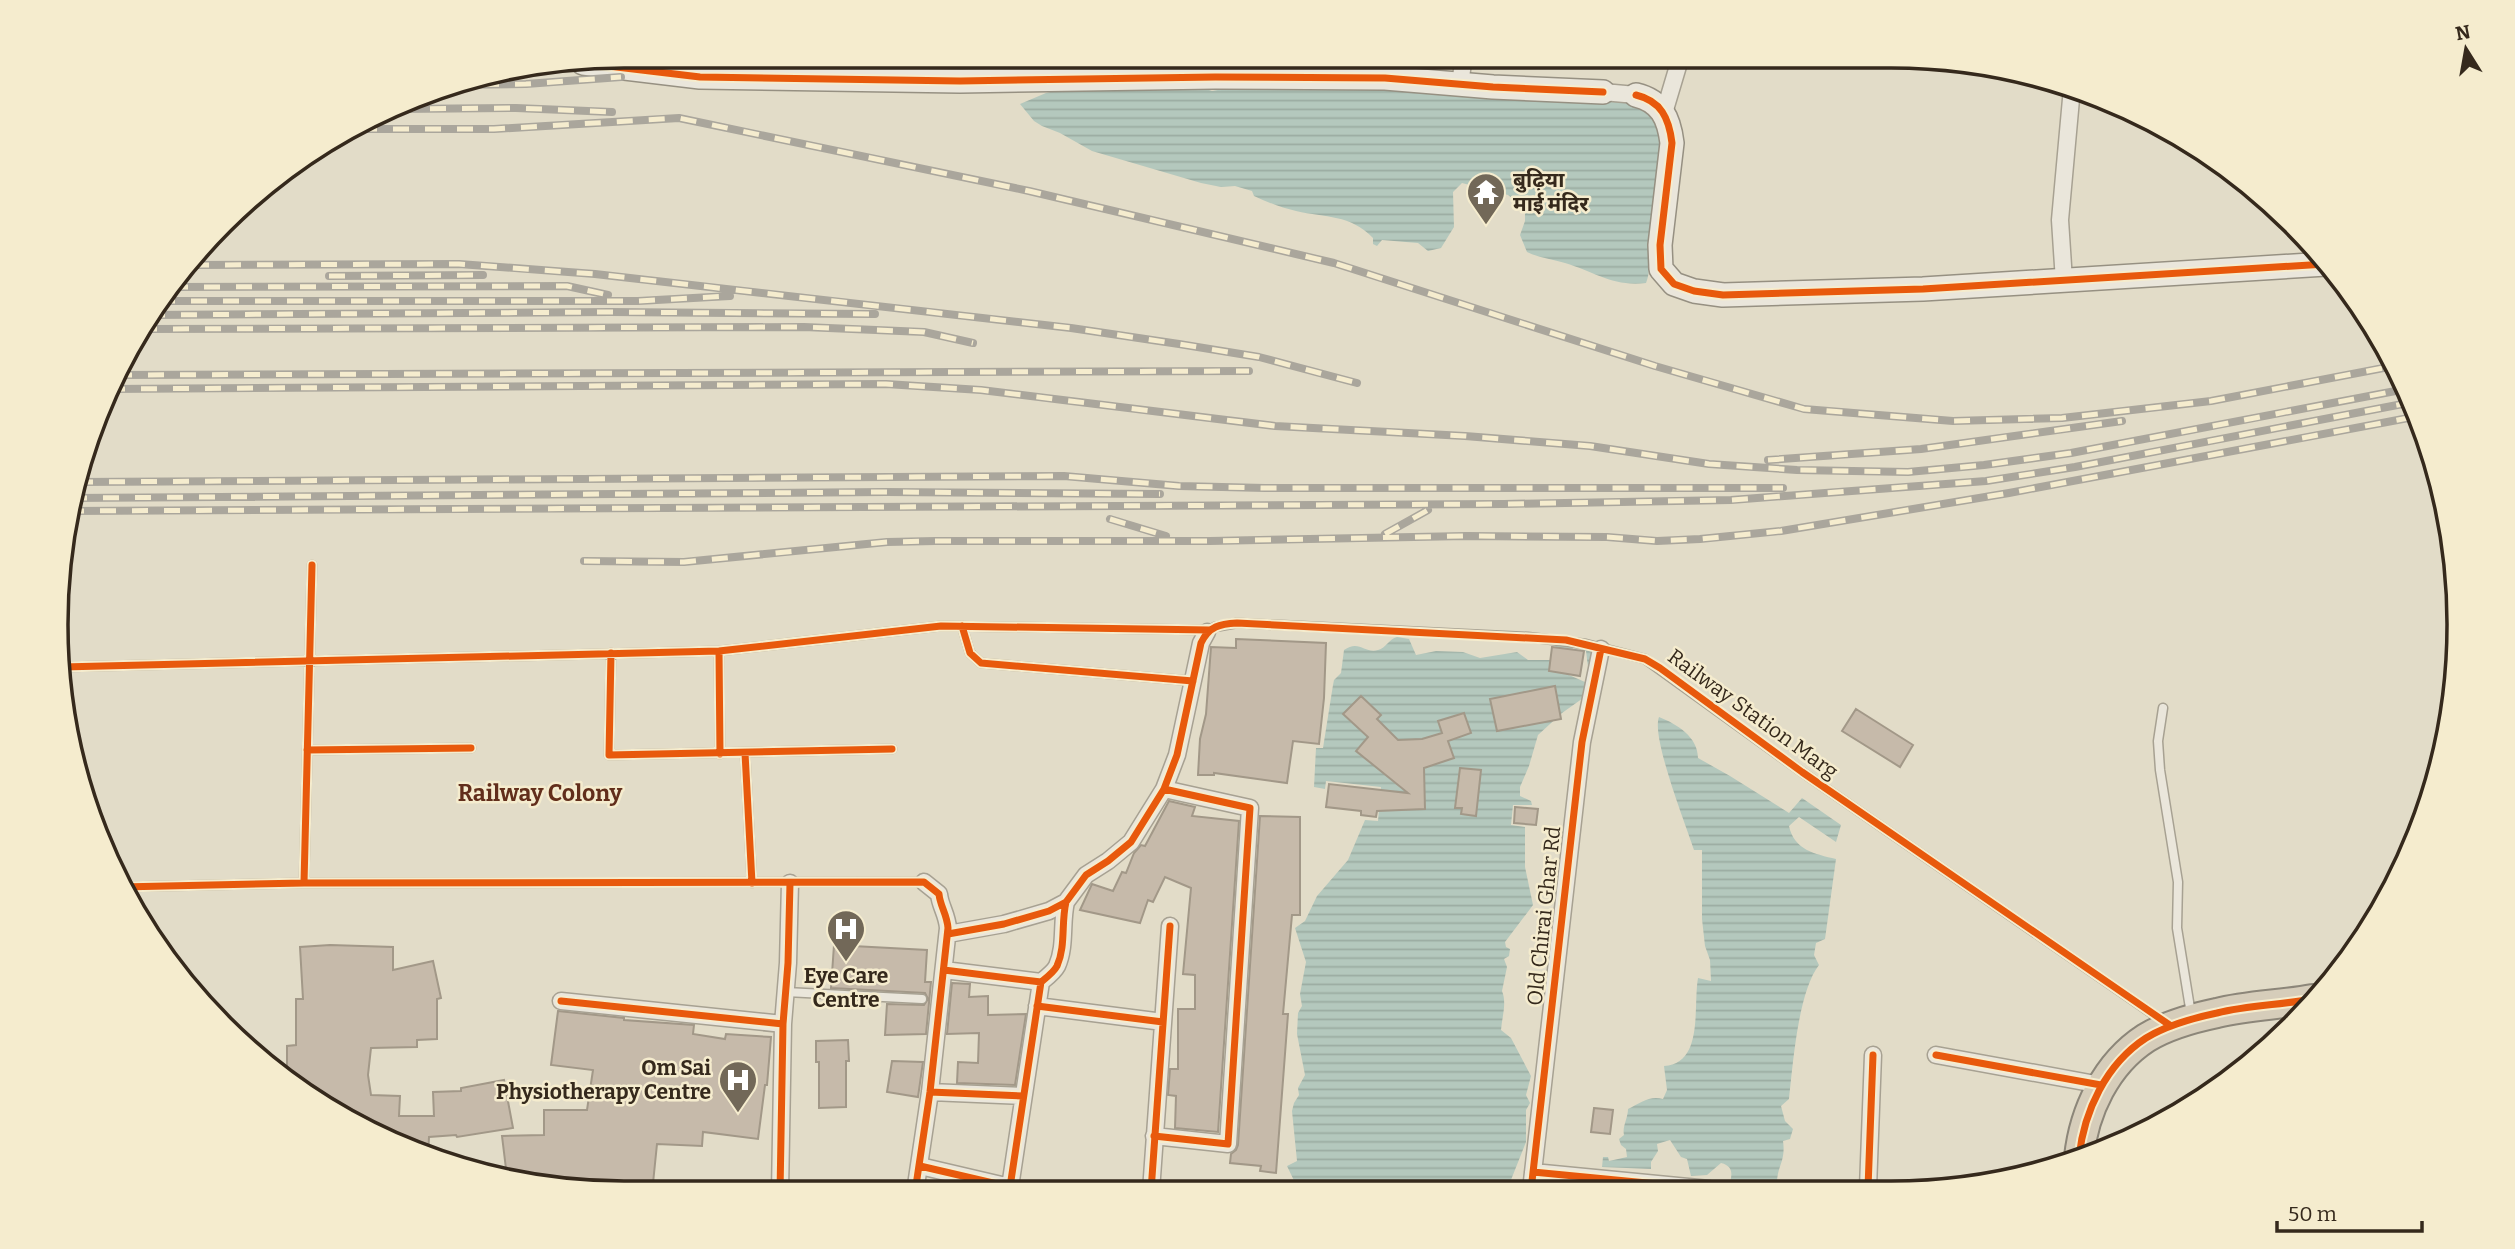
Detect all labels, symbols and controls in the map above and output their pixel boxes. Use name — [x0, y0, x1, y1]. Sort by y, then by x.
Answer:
north arrow — [2431, 14, 2501, 84]
text: N — [2453, 20, 2473, 45]
place label: बुढ़िया माई मंदिर — [1513, 167, 1589, 217]
temple icon: बुढ़िया माई मंदिर — [1465, 171, 1507, 226]
street label: Railway Station Marg — [1663, 643, 1844, 785]
district label: Railway Colony — [458, 779, 622, 807]
street label: Old Chirai Ghar Rd — [1522, 825, 1566, 1007]
hospital icon: Eye Care Centre — [825, 908, 867, 963]
place label: Eye Care Centre — [804, 963, 888, 1013]
place label: Om Sai Physiotherapy Centre — [496, 1055, 711, 1105]
hospital icon: Om Sai Physiotherapy Centre — [717, 1059, 759, 1114]
scale bar — [2277, 1190, 2422, 1234]
text: 50 m — [2288, 1201, 2337, 1227]

